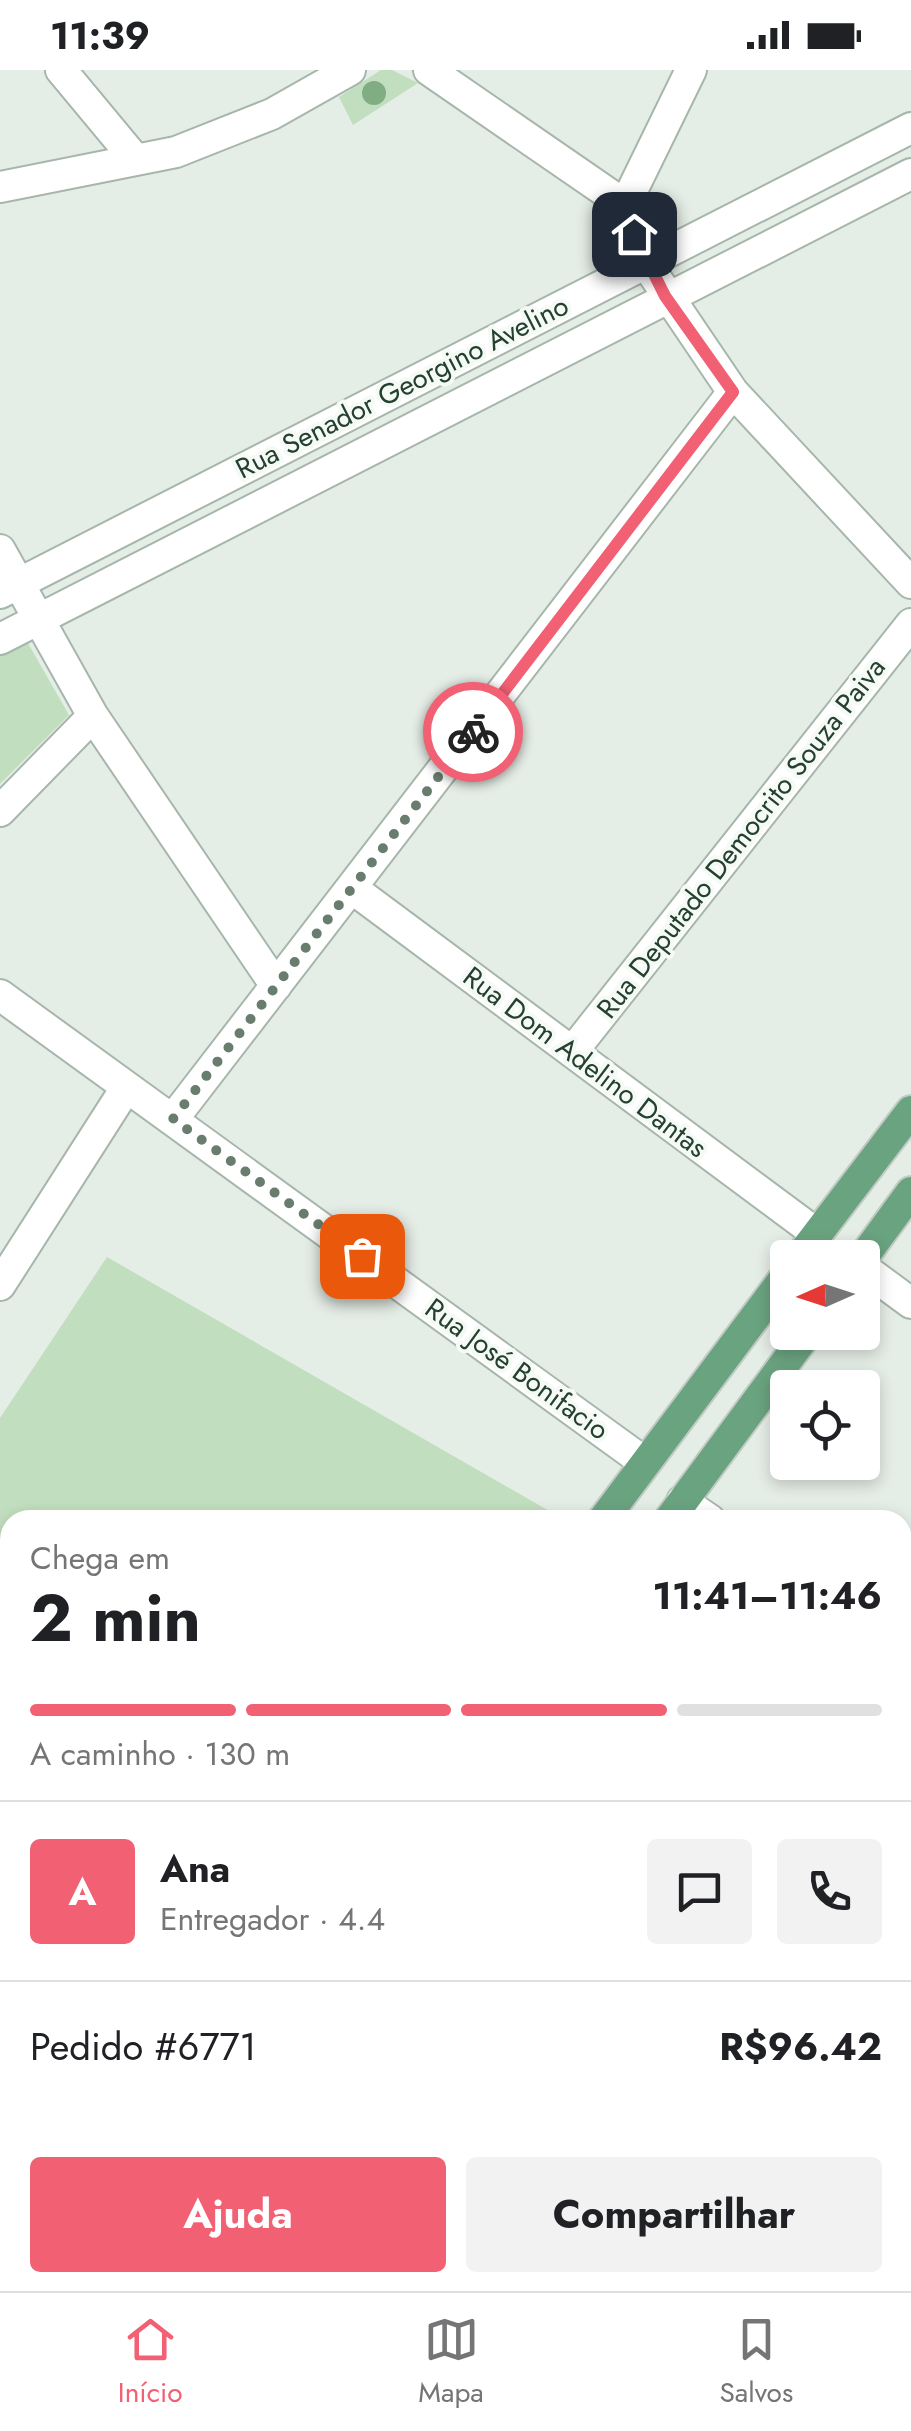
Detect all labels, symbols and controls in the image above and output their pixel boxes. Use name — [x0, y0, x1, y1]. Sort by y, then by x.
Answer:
text: 11:39 — [50, 8, 150, 63]
pin — [592, 192, 677, 277]
icon: home — [607, 207, 662, 262]
street label: Rua Senador Georgino Avelino — [228, 285, 576, 489]
street label: Rua Deputado Democrito Souza Paiva — [587, 649, 895, 1027]
courier — [423, 682, 523, 782]
icon: bike — [446, 705, 501, 760]
street label: Rua Dom Adelino Dantas — [454, 956, 716, 1168]
pin — [320, 1214, 405, 1299]
icon: bag — [335, 1229, 390, 1284]
north arrow — [770, 1240, 880, 1350]
map controls — [770, 1240, 880, 1480]
street label: Rua José Bonifacio — [416, 1288, 618, 1450]
button: locate — [770, 1370, 880, 1480]
text: Chega em — [30, 1535, 170, 1581]
text: 11:41–11:46 — [653, 1568, 882, 1623]
text: 2 min — [30, 1571, 201, 1665]
text: A caminho · 130 m — [30, 1731, 290, 1777]
button: chat — [647, 1839, 752, 1944]
button: phone — [777, 1839, 882, 1944]
text: Ana — [160, 1841, 230, 1896]
text: A — [69, 1864, 96, 1919]
text: Entregador · 4.4 — [160, 1896, 385, 1942]
text: Pedido #6771 — [30, 2019, 256, 2074]
text: R$96.42 — [719, 2019, 882, 2074]
button: Ajuda — [30, 2157, 446, 2272]
button: Compartilhar — [466, 2157, 882, 2272]
tab: Início — [118, 2312, 183, 2413]
tab: Mapa — [418, 2312, 484, 2413]
tab: Salvos — [719, 2312, 793, 2413]

